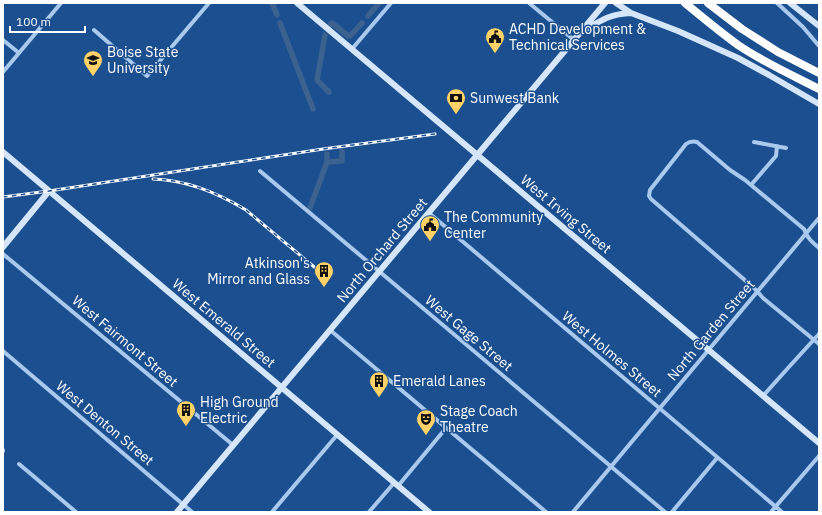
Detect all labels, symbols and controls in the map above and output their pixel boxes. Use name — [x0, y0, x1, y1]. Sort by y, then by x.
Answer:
scale bar — [10, 8, 85, 34]
text: 100 m — [16, 14, 51, 29]
place label: ACHD Development & Technical Services — [509, 20, 646, 54]
public building icon: ACHD Development & Technical Services — [484, 26, 506, 54]
place label: Boise State University — [107, 43, 179, 77]
school or university icon: Boise State University — [82, 49, 104, 77]
bank icon: Sunwest Bank — [445, 87, 467, 115]
place label: Sunwest Bank — [470, 89, 560, 107]
street label: West Irving Street — [517, 171, 615, 257]
street label: North Orchard Street — [333, 194, 431, 306]
place label: The Community Center — [444, 208, 543, 242]
public building icon: The Community Center — [419, 214, 441, 242]
place label: Atkinson's Mirror and Glass — [207, 254, 310, 288]
building icon: Atkinson's Mirror and Glass — [313, 260, 335, 288]
street label: West Emerald Street — [169, 275, 279, 371]
street label: North Garden Street — [663, 276, 759, 384]
street label: West Fairmont Street — [68, 291, 182, 391]
street label: West Gage Street — [422, 291, 517, 375]
street label: West Holmes Street — [558, 307, 666, 401]
building icon: Emerald Lanes — [368, 370, 390, 398]
place label: Emerald Lanes — [393, 372, 486, 390]
street label: West Denton Street — [52, 377, 158, 469]
place label: High Ground Electric — [200, 393, 279, 427]
building icon: High Ground Electric — [175, 399, 197, 427]
place label: Stage Coach Theatre — [440, 402, 518, 436]
theatre icon: Stage Coach Theatre — [415, 408, 437, 436]

